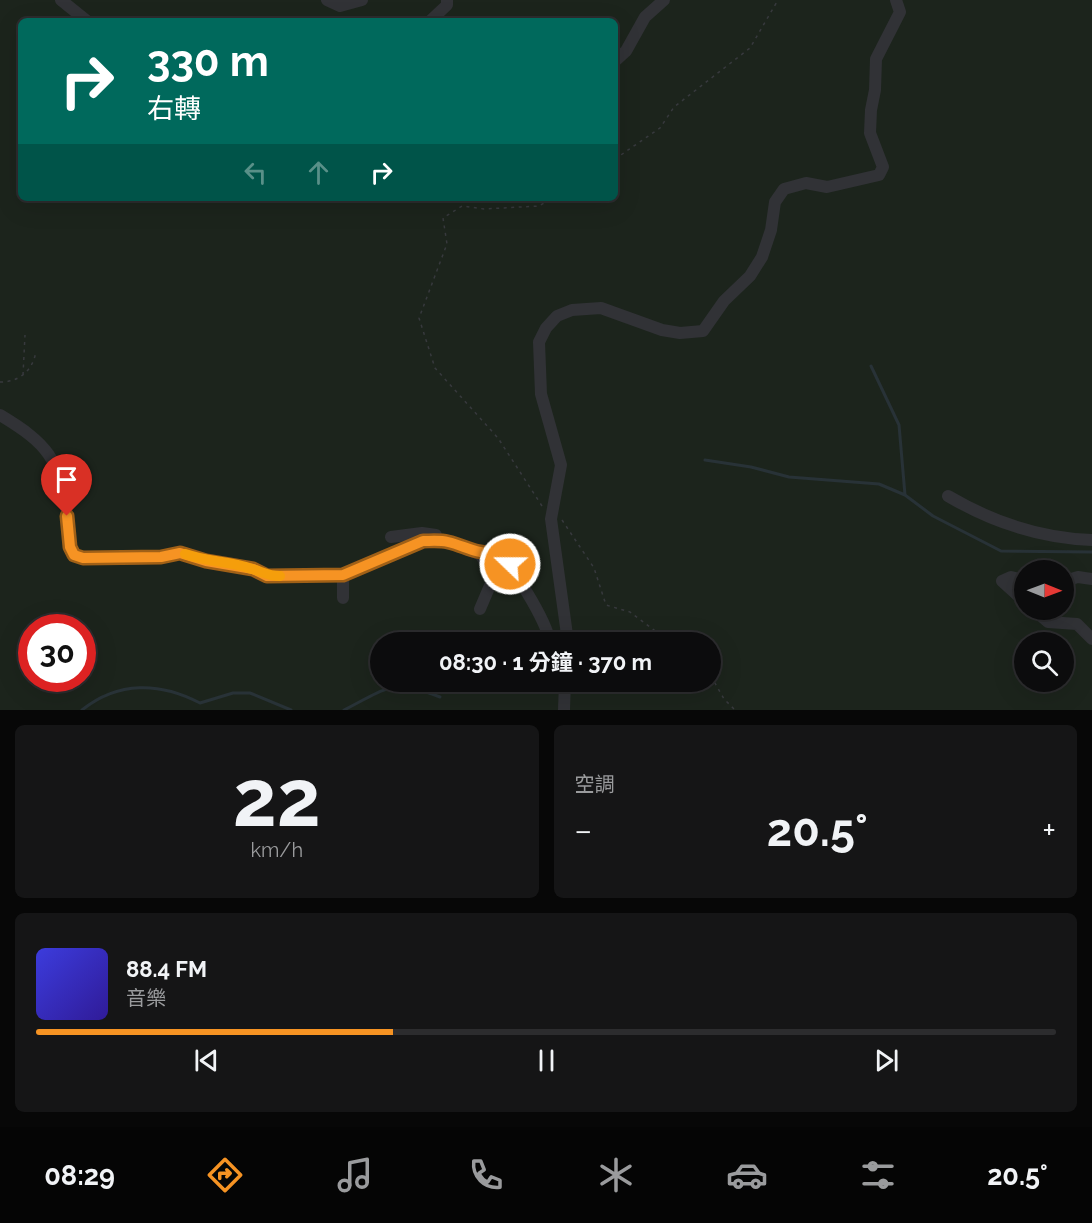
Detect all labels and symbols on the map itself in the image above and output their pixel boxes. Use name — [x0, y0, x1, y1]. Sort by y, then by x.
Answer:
pin — [41, 454, 92, 516]
position arrow — [478, 532, 542, 596]
north arrow — [1014, 560, 1074, 620]
speed limit sign: 30 — [18, 614, 96, 692]

